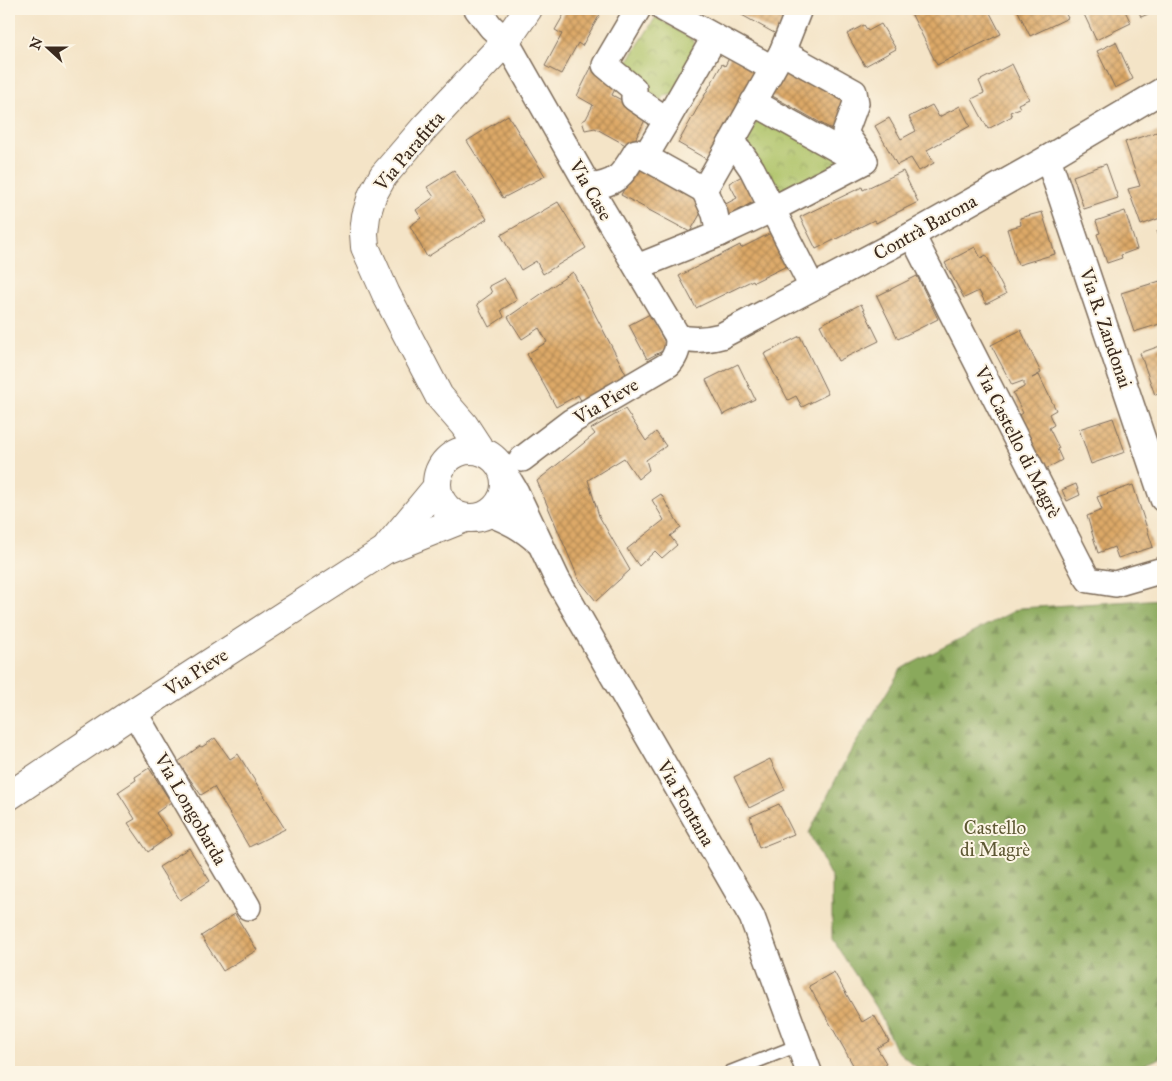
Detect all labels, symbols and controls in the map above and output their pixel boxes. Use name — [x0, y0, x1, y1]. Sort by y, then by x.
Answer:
north arrow — [22, 22, 72, 72]
text: N — [26, 35, 46, 52]
street label: Via Parafitta — [368, 106, 450, 196]
street label: Via Case — [564, 155, 618, 225]
street label: Contrà Barona — [869, 189, 981, 265]
street label: Via R. Zandonai — [1074, 264, 1137, 391]
street label: Via Castello di Magrè — [968, 361, 1066, 522]
street label: Via Pieve — [569, 373, 643, 430]
street label: Via Pieve — [159, 643, 232, 702]
street label: Via Longobarda — [148, 748, 233, 870]
street label: Via Fontana — [652, 755, 720, 851]
park label: Castello di Magrè — [960, 816, 1030, 862]

